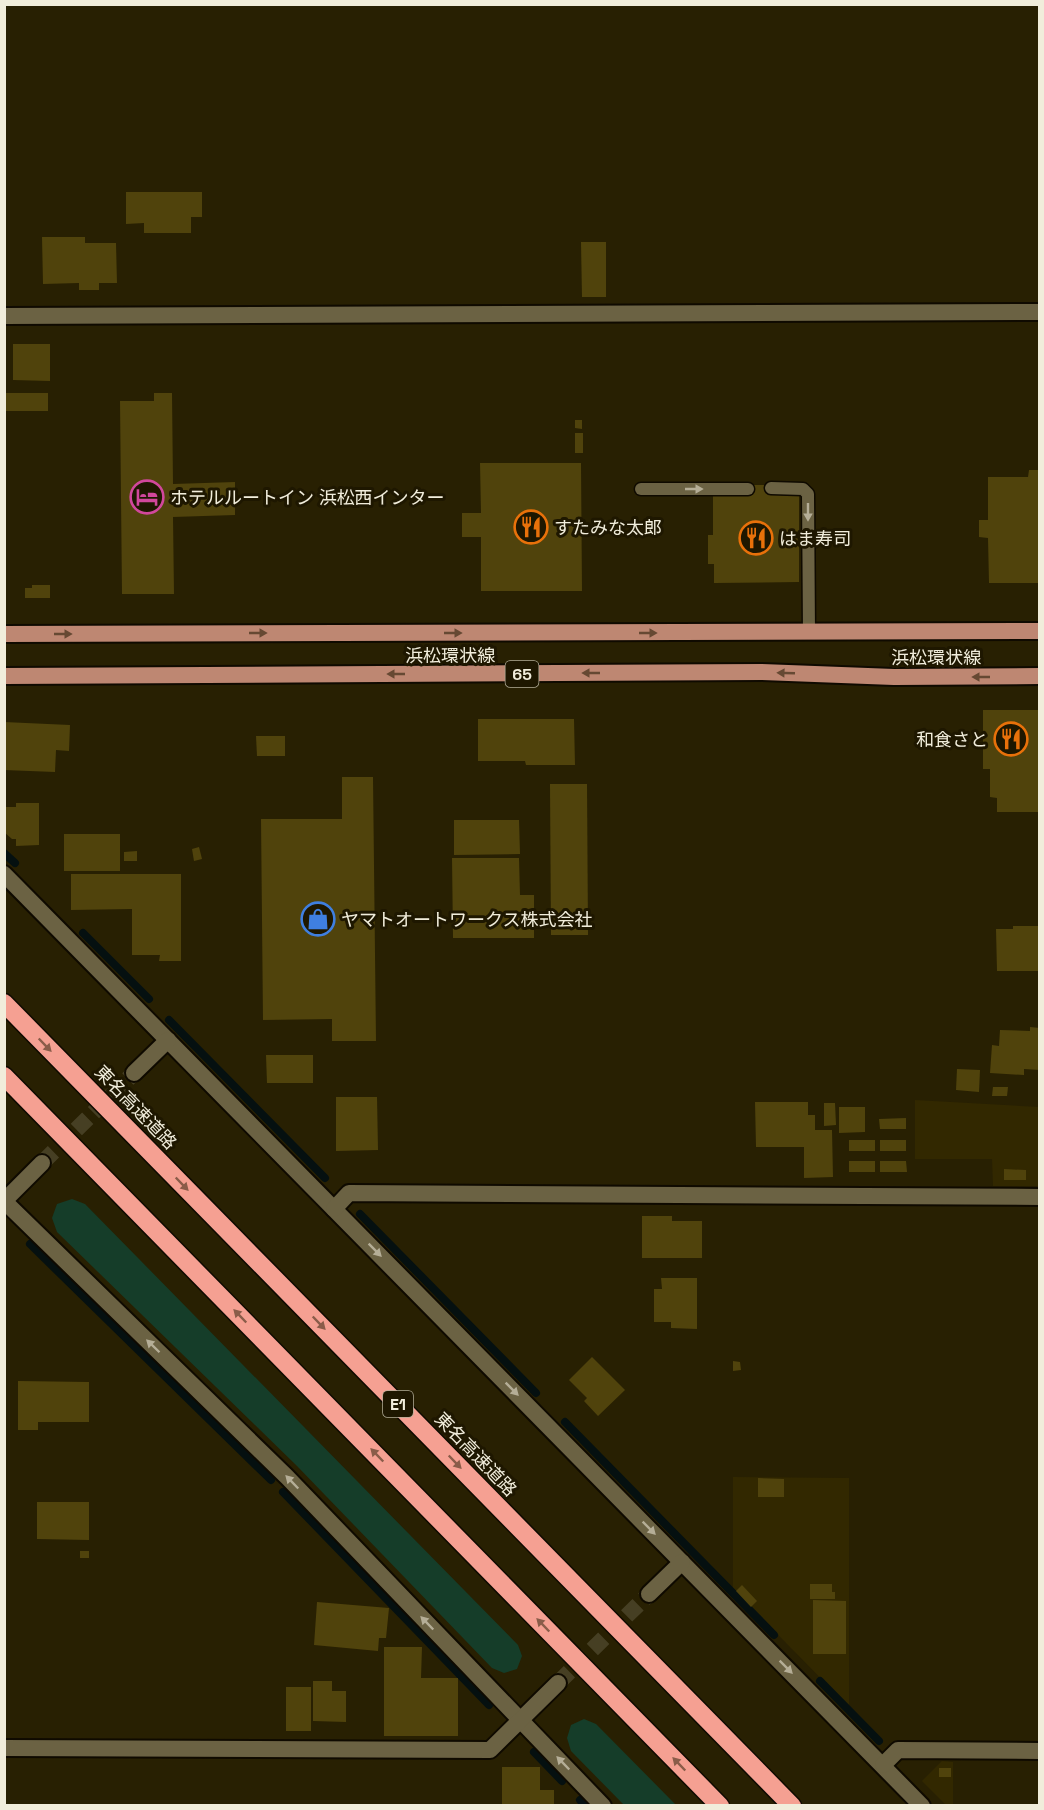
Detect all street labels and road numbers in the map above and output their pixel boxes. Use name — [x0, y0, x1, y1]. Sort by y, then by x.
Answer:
street label: 浜松環状線 — [405, 644, 495, 667]
street label: 浜松環状線 — [891, 646, 981, 669]
road number: 65 — [506, 661, 538, 687]
street label: 東名高速道路 — [90, 1060, 182, 1154]
road number: E1 — [383, 1391, 413, 1417]
street label: 東名高速道路 — [430, 1407, 522, 1501]

